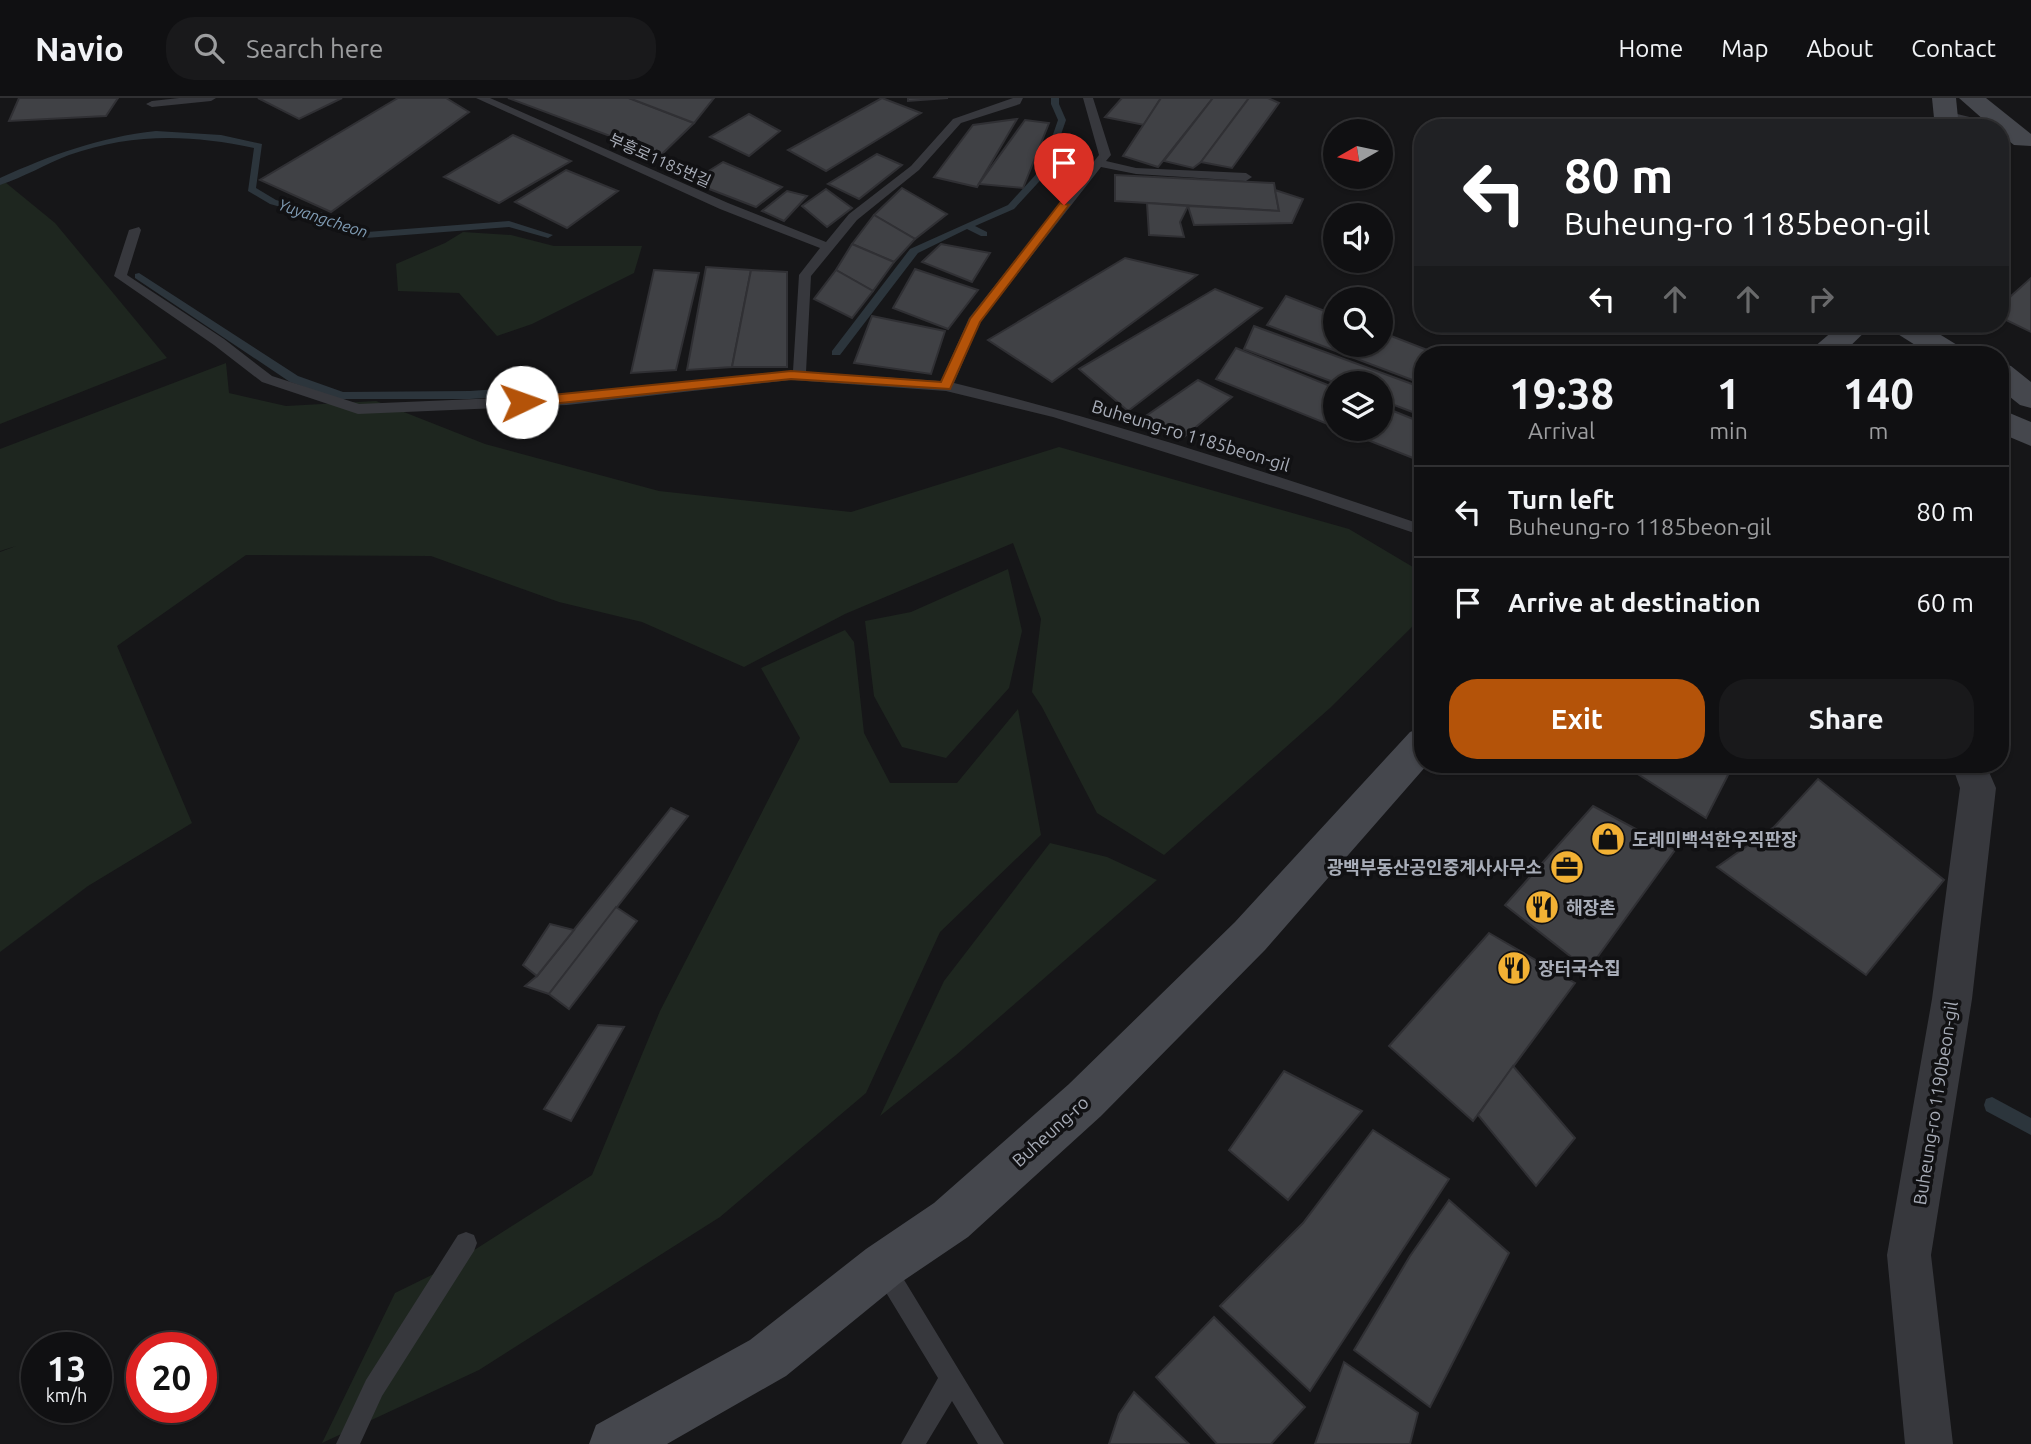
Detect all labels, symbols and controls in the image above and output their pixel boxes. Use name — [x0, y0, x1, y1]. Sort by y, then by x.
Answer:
search box — [166, 17, 656, 80]
icon: search — [190, 29, 228, 67]
text: Navio — [35, 30, 124, 67]
text: Search here — [246, 34, 383, 63]
text: Home — [1618, 35, 1683, 62]
text: Map — [1721, 35, 1768, 62]
text: About — [1806, 35, 1873, 62]
text: Contact — [1911, 35, 1996, 62]
north arrow — [1323, 119, 1393, 189]
map controls — [1323, 119, 1393, 441]
street label: 부흥로1185번길 — [606, 129, 714, 191]
pin — [1034, 133, 1094, 205]
icon: arrive — [1045, 144, 1083, 182]
icon: left — [1449, 147, 1540, 238]
text: 80 m — [1564, 147, 1673, 202]
water label: Yuyangcheon — [276, 195, 370, 241]
button: sound — [1323, 203, 1393, 273]
text: Buheung-ro 1185beon-gil — [1564, 205, 1930, 241]
icon: left — [1583, 280, 1621, 318]
icon: ahead — [1656, 280, 1694, 318]
icon: ahead — [1729, 280, 1767, 318]
icon: right — [1802, 280, 1840, 318]
button: search — [1323, 287, 1393, 357]
position arrow — [485, 365, 559, 439]
text: 19:38 — [1509, 370, 1614, 417]
text: 1 — [1717, 370, 1740, 417]
text: 140 — [1843, 370, 1914, 417]
button: layers — [1323, 371, 1393, 441]
street label: Buheung-ro 1185beon-gil — [1090, 395, 1293, 475]
text: Arrival — [1528, 418, 1595, 443]
text: min — [1709, 418, 1748, 443]
text: m — [1868, 418, 1888, 443]
text: Turn left — [1508, 485, 1614, 514]
icon: left — [1449, 493, 1487, 531]
text: 80 m — [1916, 497, 1974, 526]
text: Buheung-ro 1185beon-gil — [1508, 514, 1771, 539]
icon: arrive — [1449, 584, 1487, 622]
text: Arrive at destination — [1508, 588, 1761, 617]
text: 60 m — [1916, 588, 1974, 617]
button: Exit — [1449, 679, 1705, 759]
button: Share — [1719, 679, 1974, 759]
shop icon: 도레미백석한우직판장 — [1589, 820, 1627, 858]
place label: 도레미백석한우직판장 — [1632, 829, 1798, 849]
office icon: 광백부동산공인중계사사무소 — [1548, 848, 1586, 886]
place label: 광백부동산공인중계사사무소 — [1327, 857, 1542, 877]
restaurant icon: 해장촌 — [1523, 888, 1561, 926]
place label: 해장촌 — [1566, 897, 1616, 917]
restaurant icon: 장터국수집 — [1495, 949, 1533, 987]
place label: 장터국수집 — [1538, 958, 1621, 978]
street label: Buheung-ro 1190beon-gil — [1909, 999, 1961, 1206]
street label: Buheung-ro — [1008, 1092, 1092, 1170]
speed limit sign: 20 — [126, 1332, 217, 1423]
text: 13 — [47, 1348, 86, 1388]
text: km/h — [46, 1385, 87, 1405]

